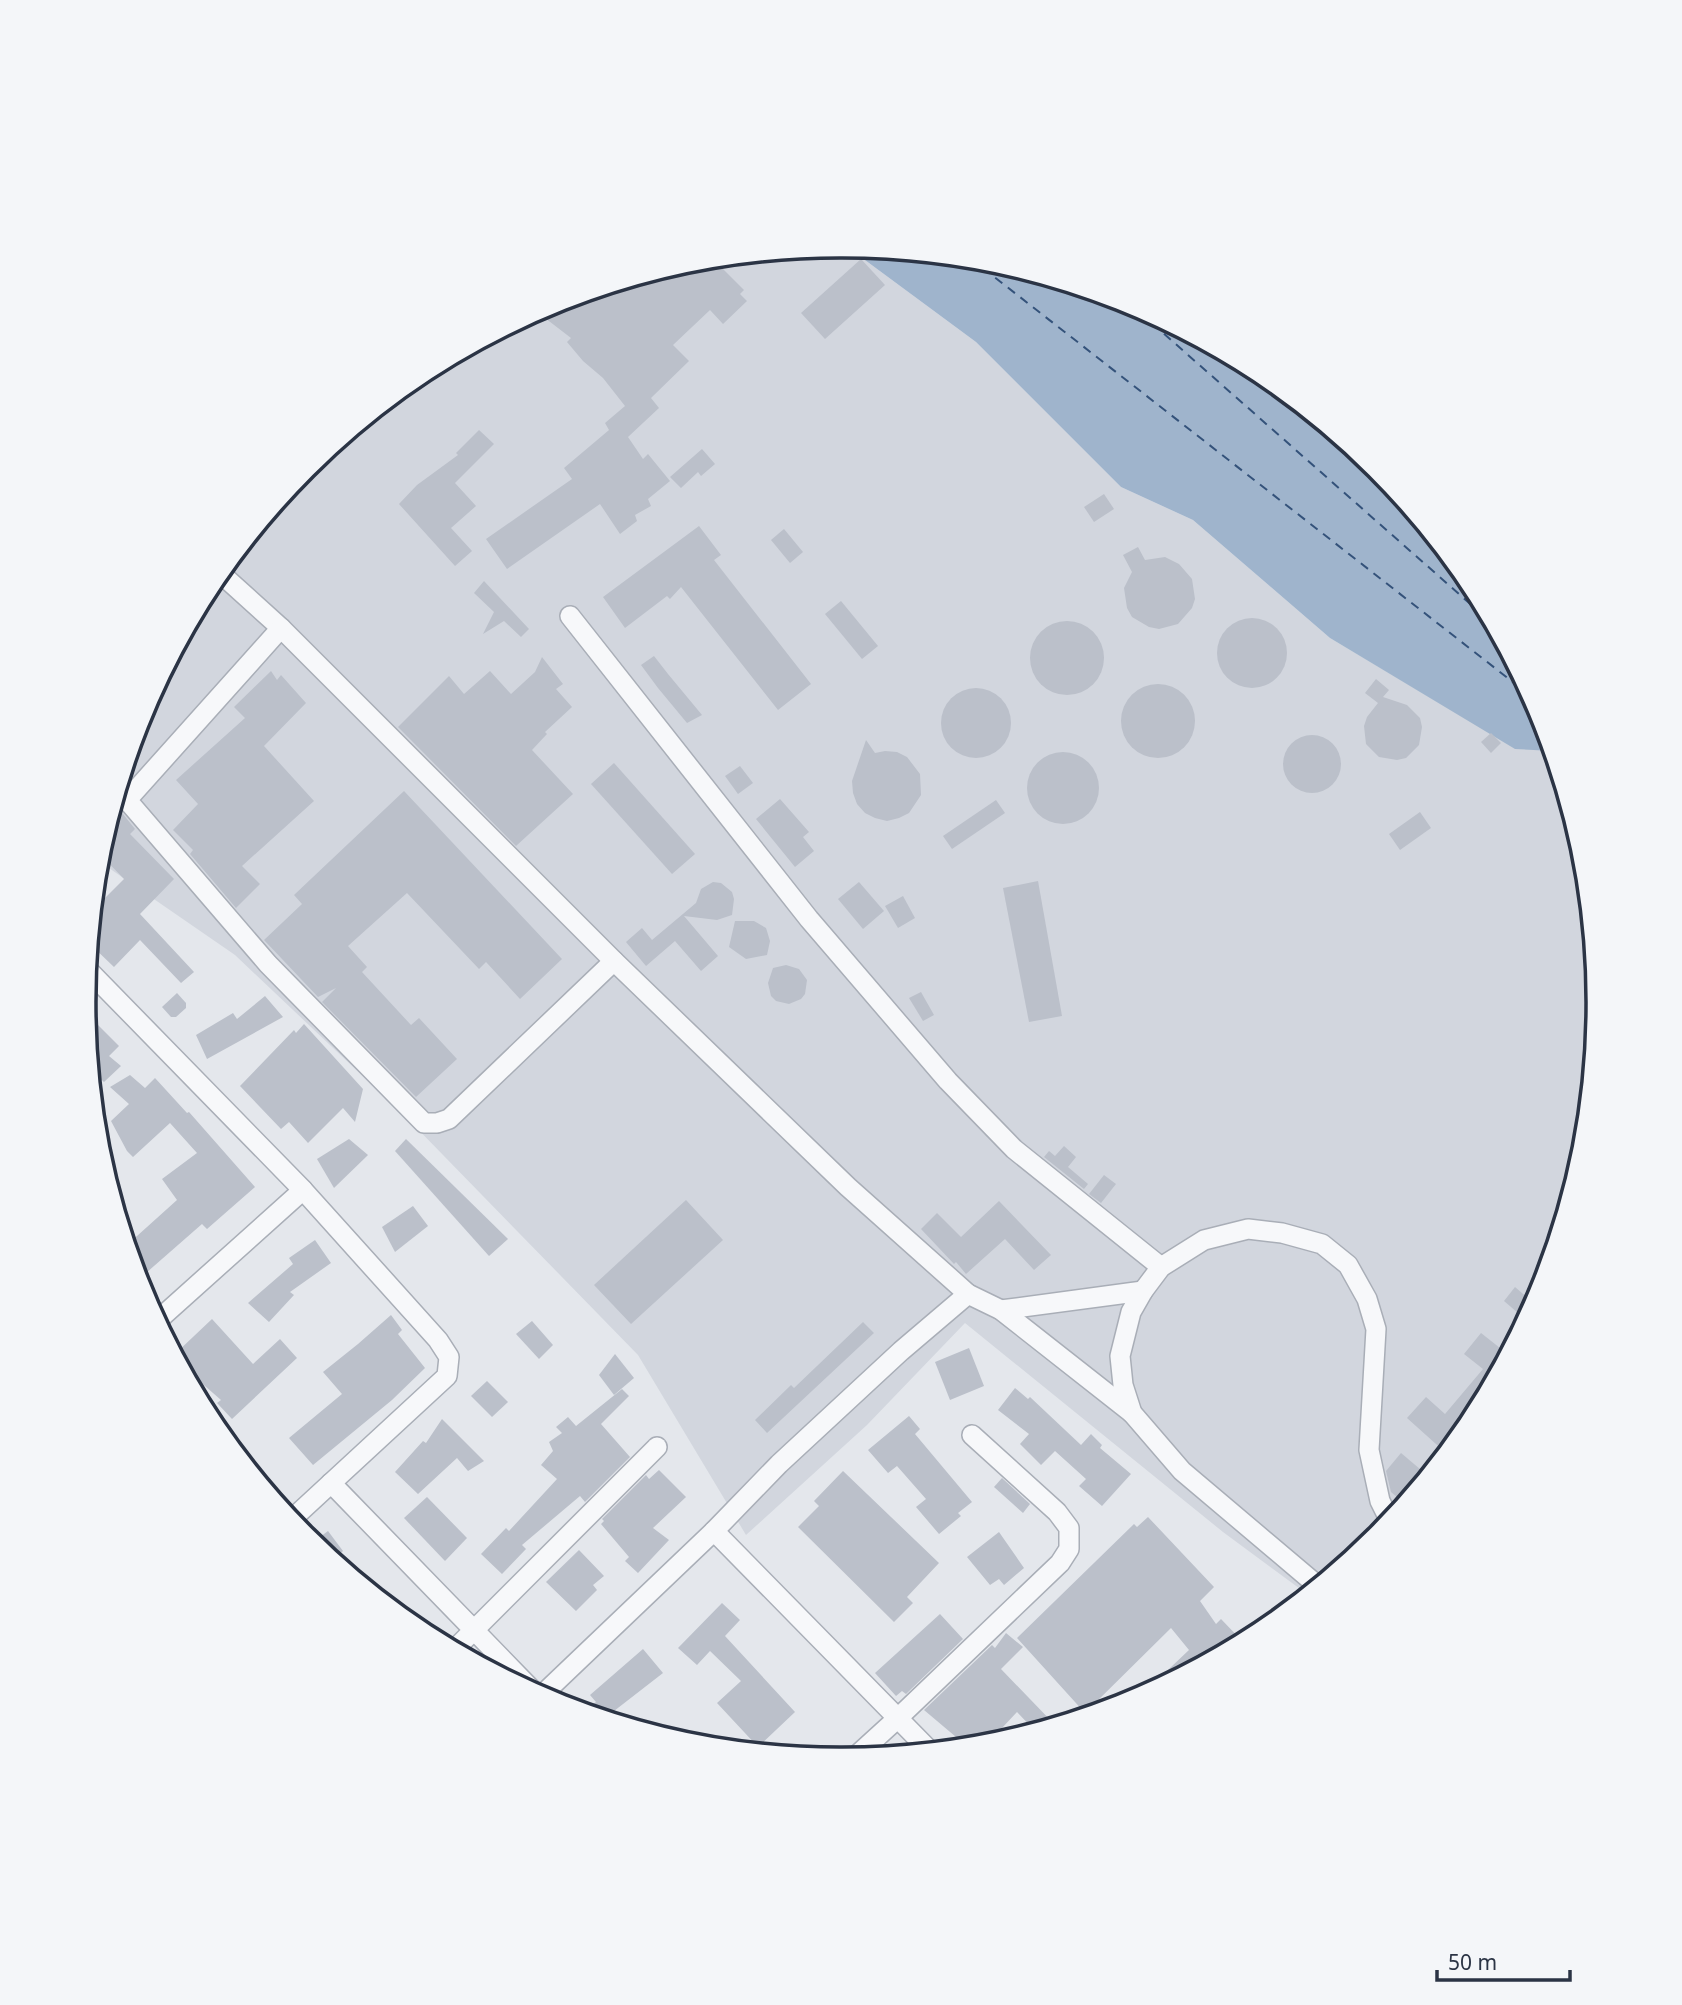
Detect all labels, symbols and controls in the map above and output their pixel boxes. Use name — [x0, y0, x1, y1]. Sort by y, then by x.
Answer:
scale bar — [1437, 1938, 1570, 1982]
text: 50 m — [1448, 1948, 1497, 1976]

